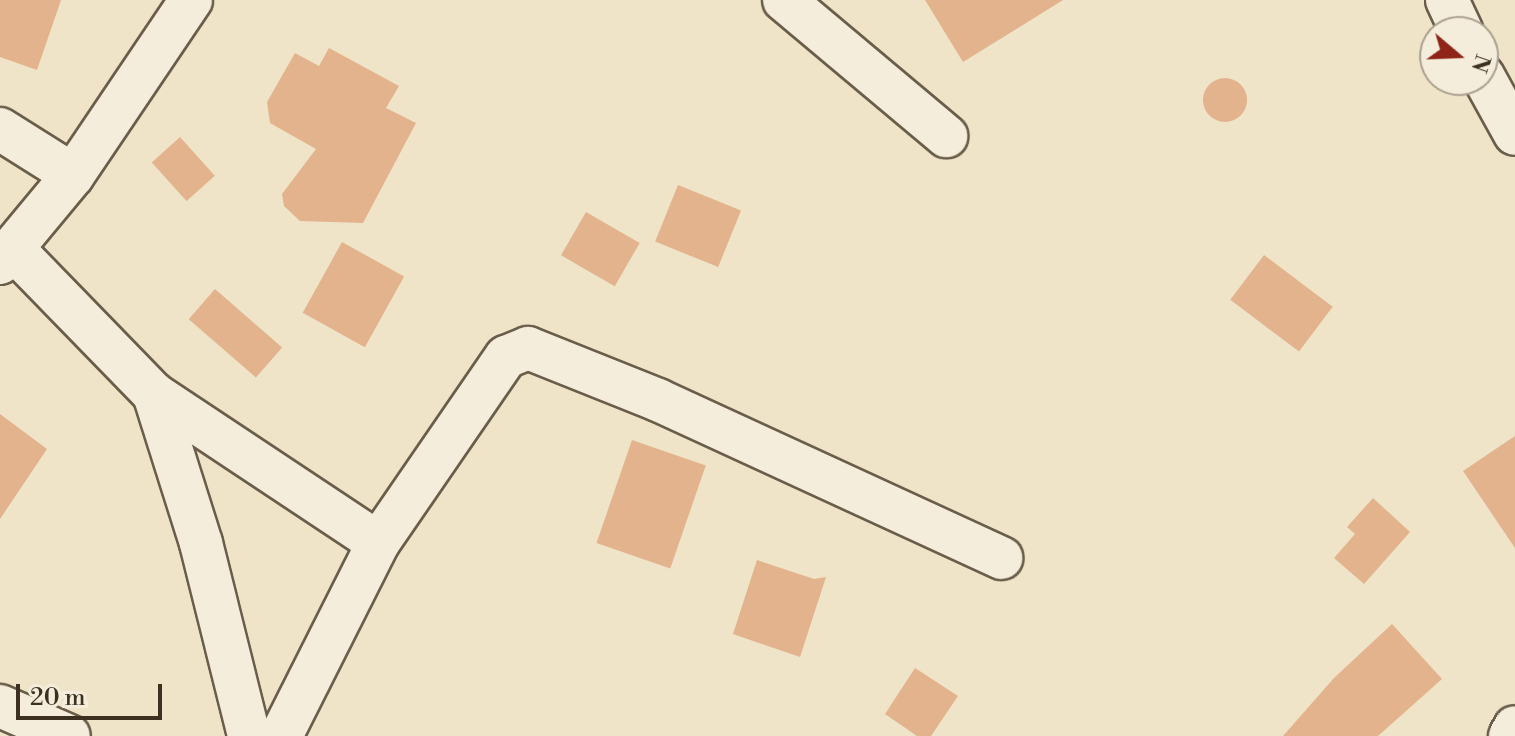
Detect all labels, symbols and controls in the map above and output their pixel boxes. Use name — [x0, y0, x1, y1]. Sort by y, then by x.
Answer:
north arrow — [1419, 16, 1499, 96]
text: N — [1465, 51, 1496, 76]
scale bar — [20, 668, 166, 718]
text: 20 m — [30, 683, 86, 713]

